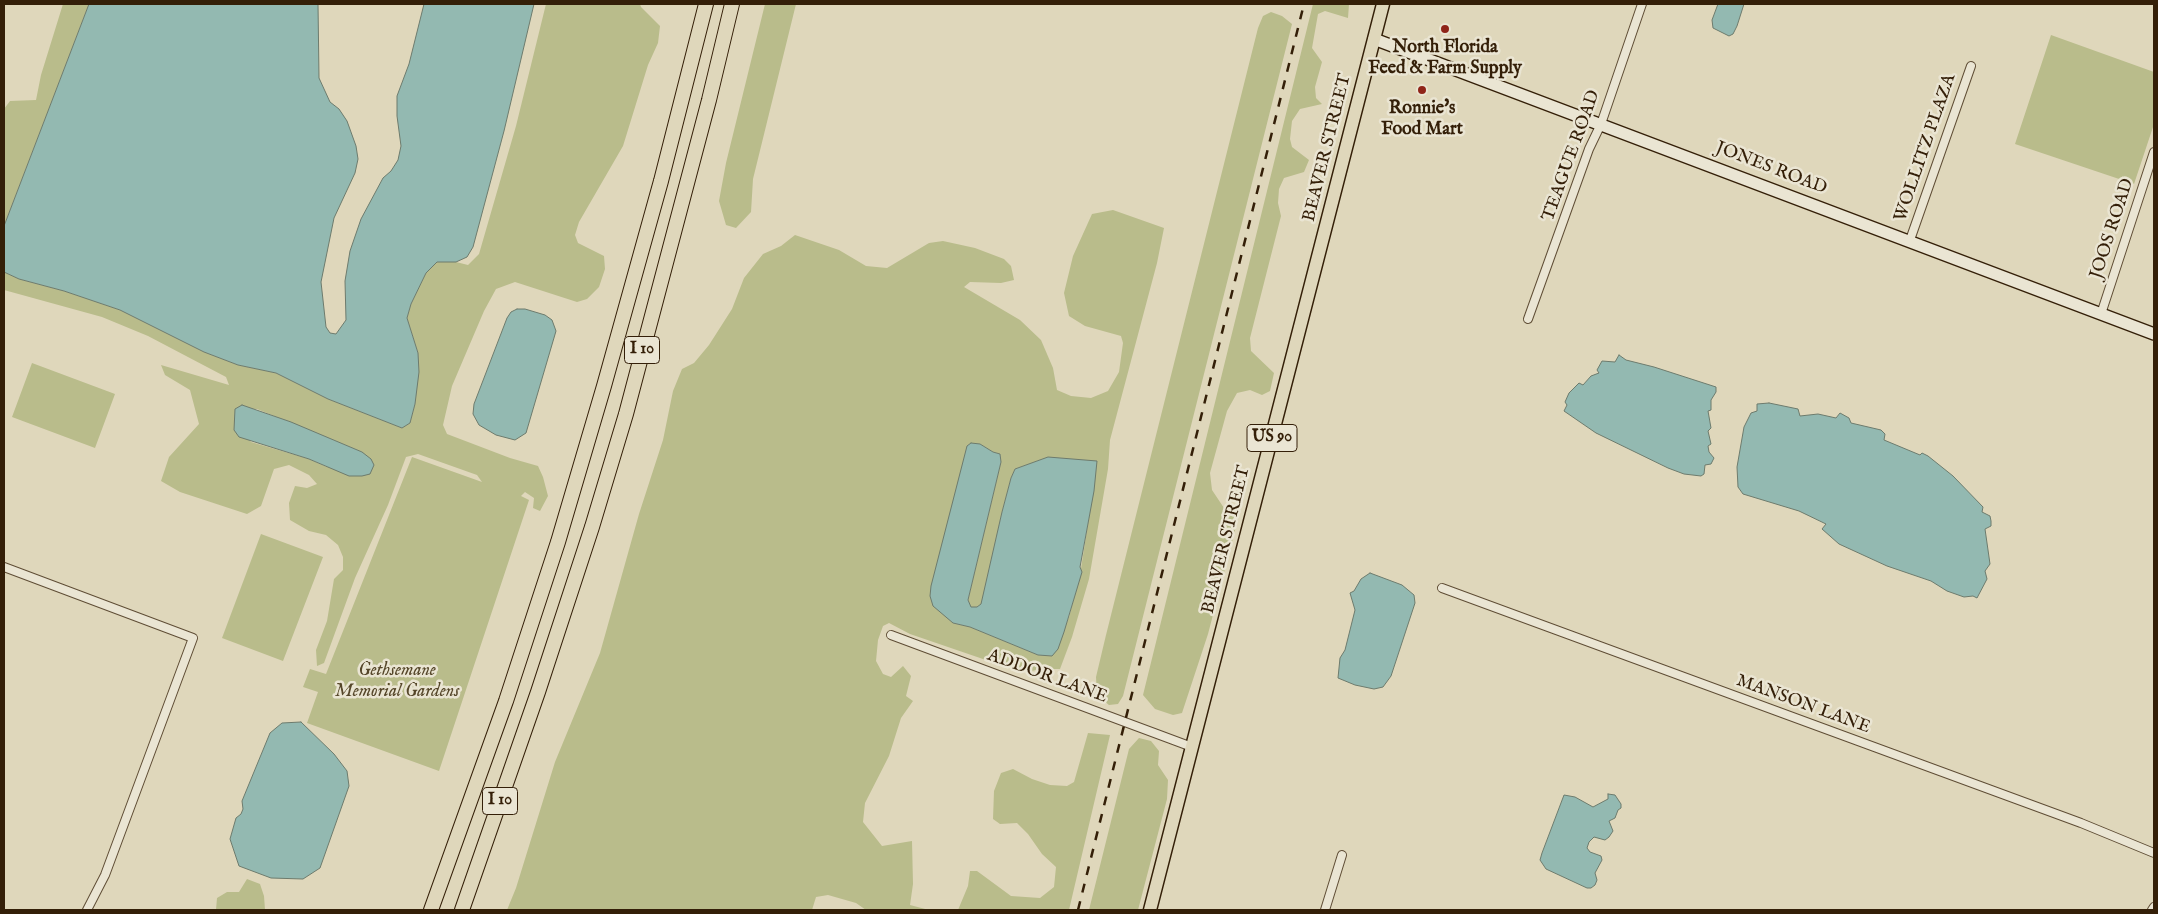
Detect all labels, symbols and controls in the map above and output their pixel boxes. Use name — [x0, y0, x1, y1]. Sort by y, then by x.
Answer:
marker: North Florida Feed & Farm Supply — [1439, 23, 1451, 35]
place label: North Florida Feed & Farm Supply — [1368, 37, 1522, 80]
street label: WOLLITZ PLAZA — [1891, 71, 1961, 225]
street label: BEAVER STREET — [1299, 72, 1357, 224]
marker: Ronnie's Food Mart — [1416, 84, 1428, 96]
street label: TEAGUE ROAD — [1538, 88, 1606, 224]
place label: Ronnie's Food Mart — [1381, 98, 1463, 140]
street label: JONES ROAD — [1712, 138, 1830, 200]
street label: JOOS ROAD — [2087, 176, 2139, 282]
road number: I 10 — [624, 336, 660, 364]
road number: US 90 — [1247, 424, 1297, 452]
street label: BEAVER STREET — [1198, 464, 1256, 616]
street label: ADDOR LANE — [984, 645, 1110, 709]
park label: Gethsemane Memorial Gardens — [335, 660, 459, 702]
street label: MANSON LANE — [1733, 671, 1873, 739]
road number: I 10 — [482, 788, 518, 814]

